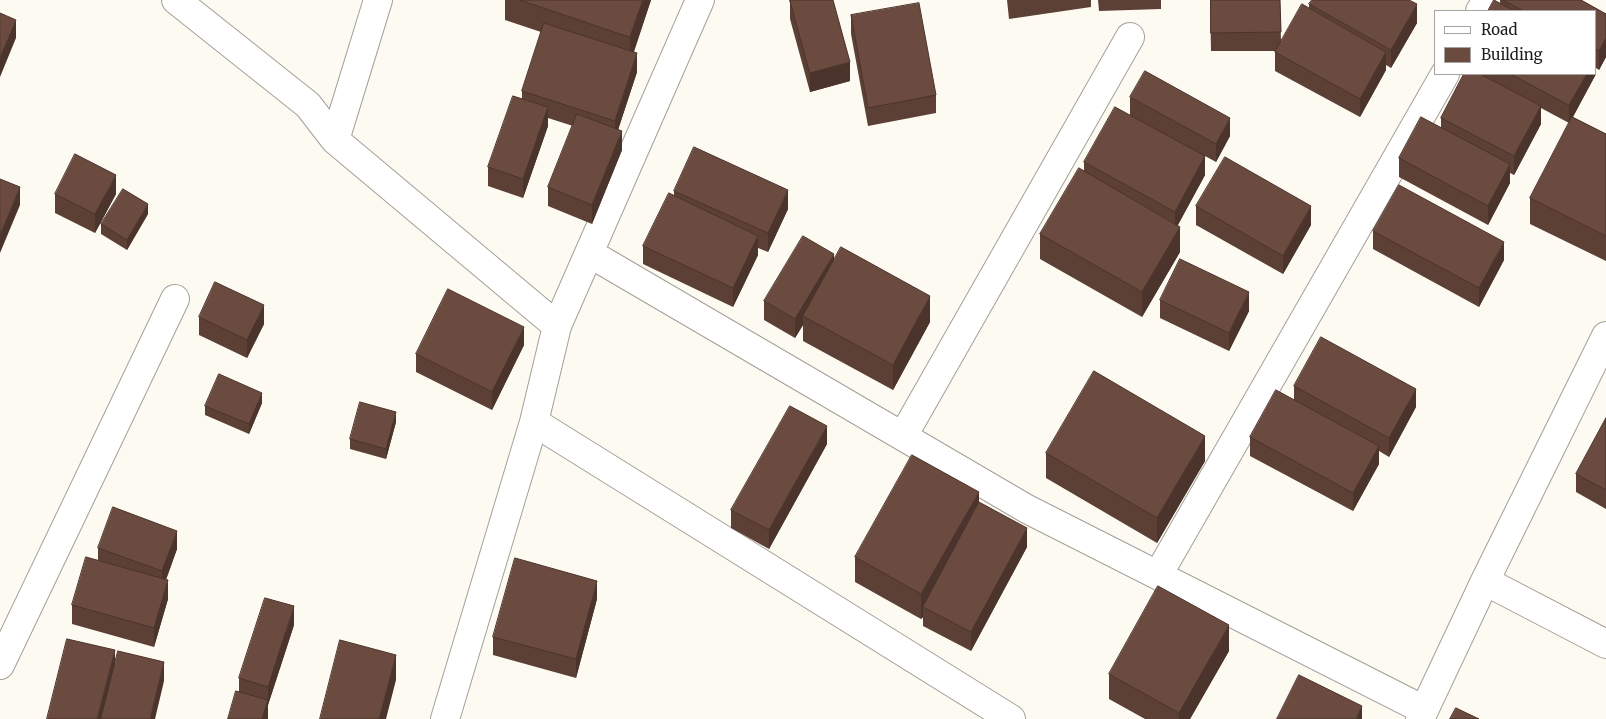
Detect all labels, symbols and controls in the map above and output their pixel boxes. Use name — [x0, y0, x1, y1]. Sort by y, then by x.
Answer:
legend — [1434, 10, 1596, 75]
text: Road — [1481, 20, 1517, 39]
text: Building — [1481, 45, 1543, 64]

